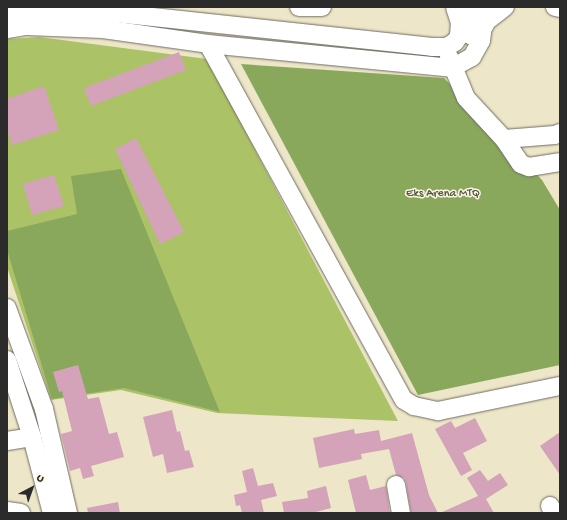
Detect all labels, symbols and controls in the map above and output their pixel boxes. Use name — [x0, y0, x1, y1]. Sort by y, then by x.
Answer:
park label: Eks Arena MTQ — [406, 188, 480, 202]
north arrow — [12, 468, 52, 508]
text: U — [34, 472, 46, 486]

